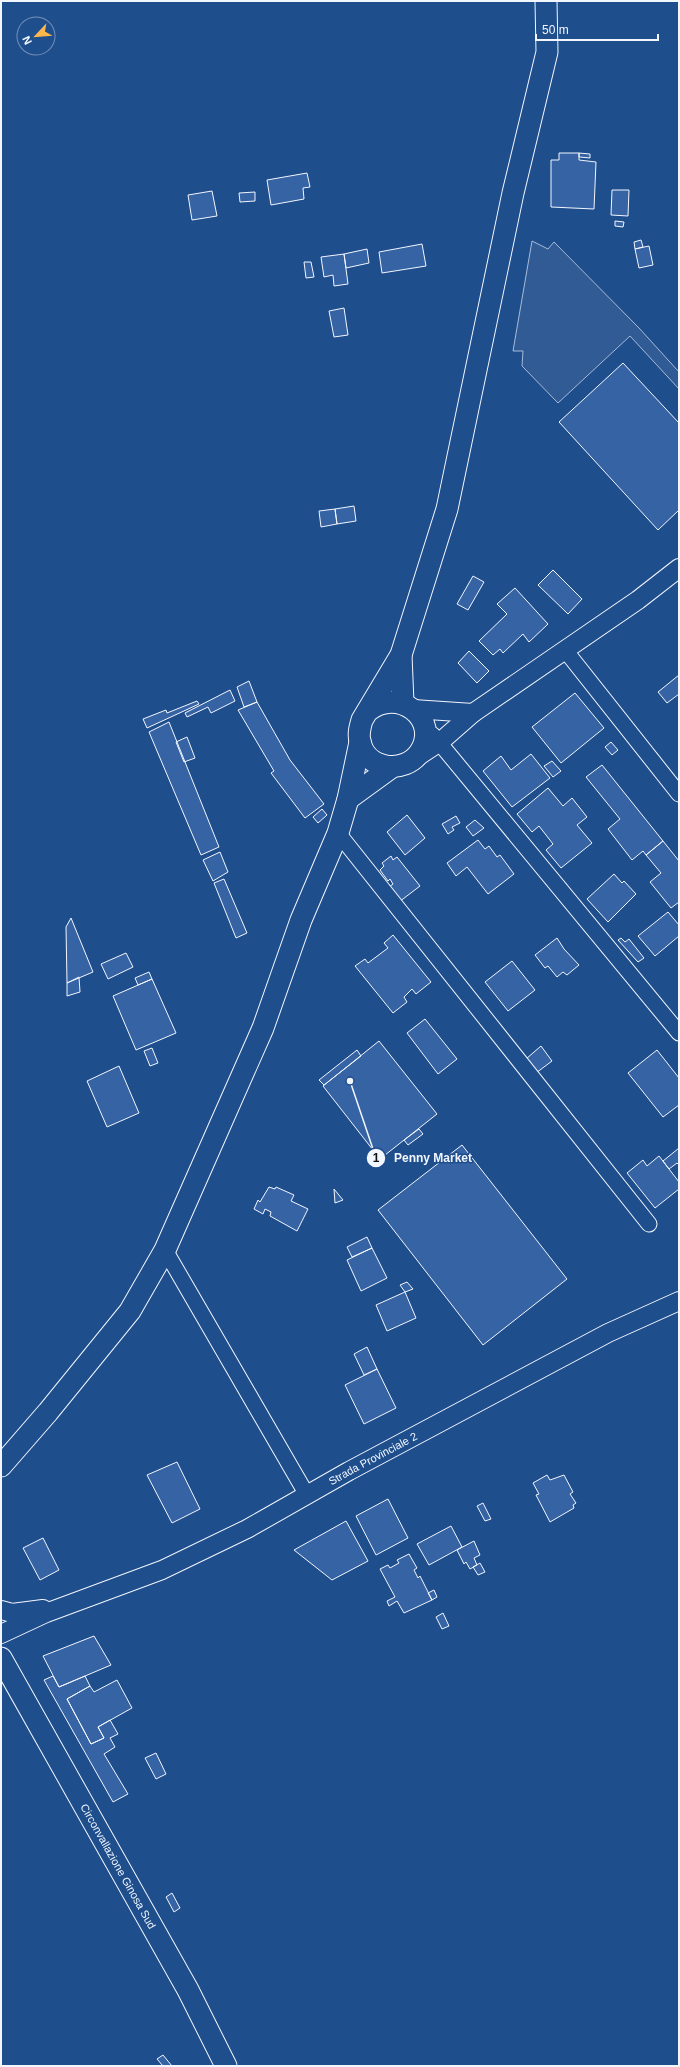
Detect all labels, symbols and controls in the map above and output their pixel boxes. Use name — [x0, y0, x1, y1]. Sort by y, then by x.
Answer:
north arrow — [16, 16, 56, 56]
scale bar — [536, 16, 658, 42]
text: 50 m — [542, 23, 569, 37]
text: N — [20, 34, 34, 47]
callout: Penny Market — [366, 1146, 480, 1170]
text: 1 — [373, 1151, 380, 1165]
text: Penny Market — [394, 1151, 472, 1165]
street label: Strada Provinciale 2 — [327, 1430, 419, 1487]
street label: Circonvallazione Ginosa Sud — [78, 1802, 158, 1931]

